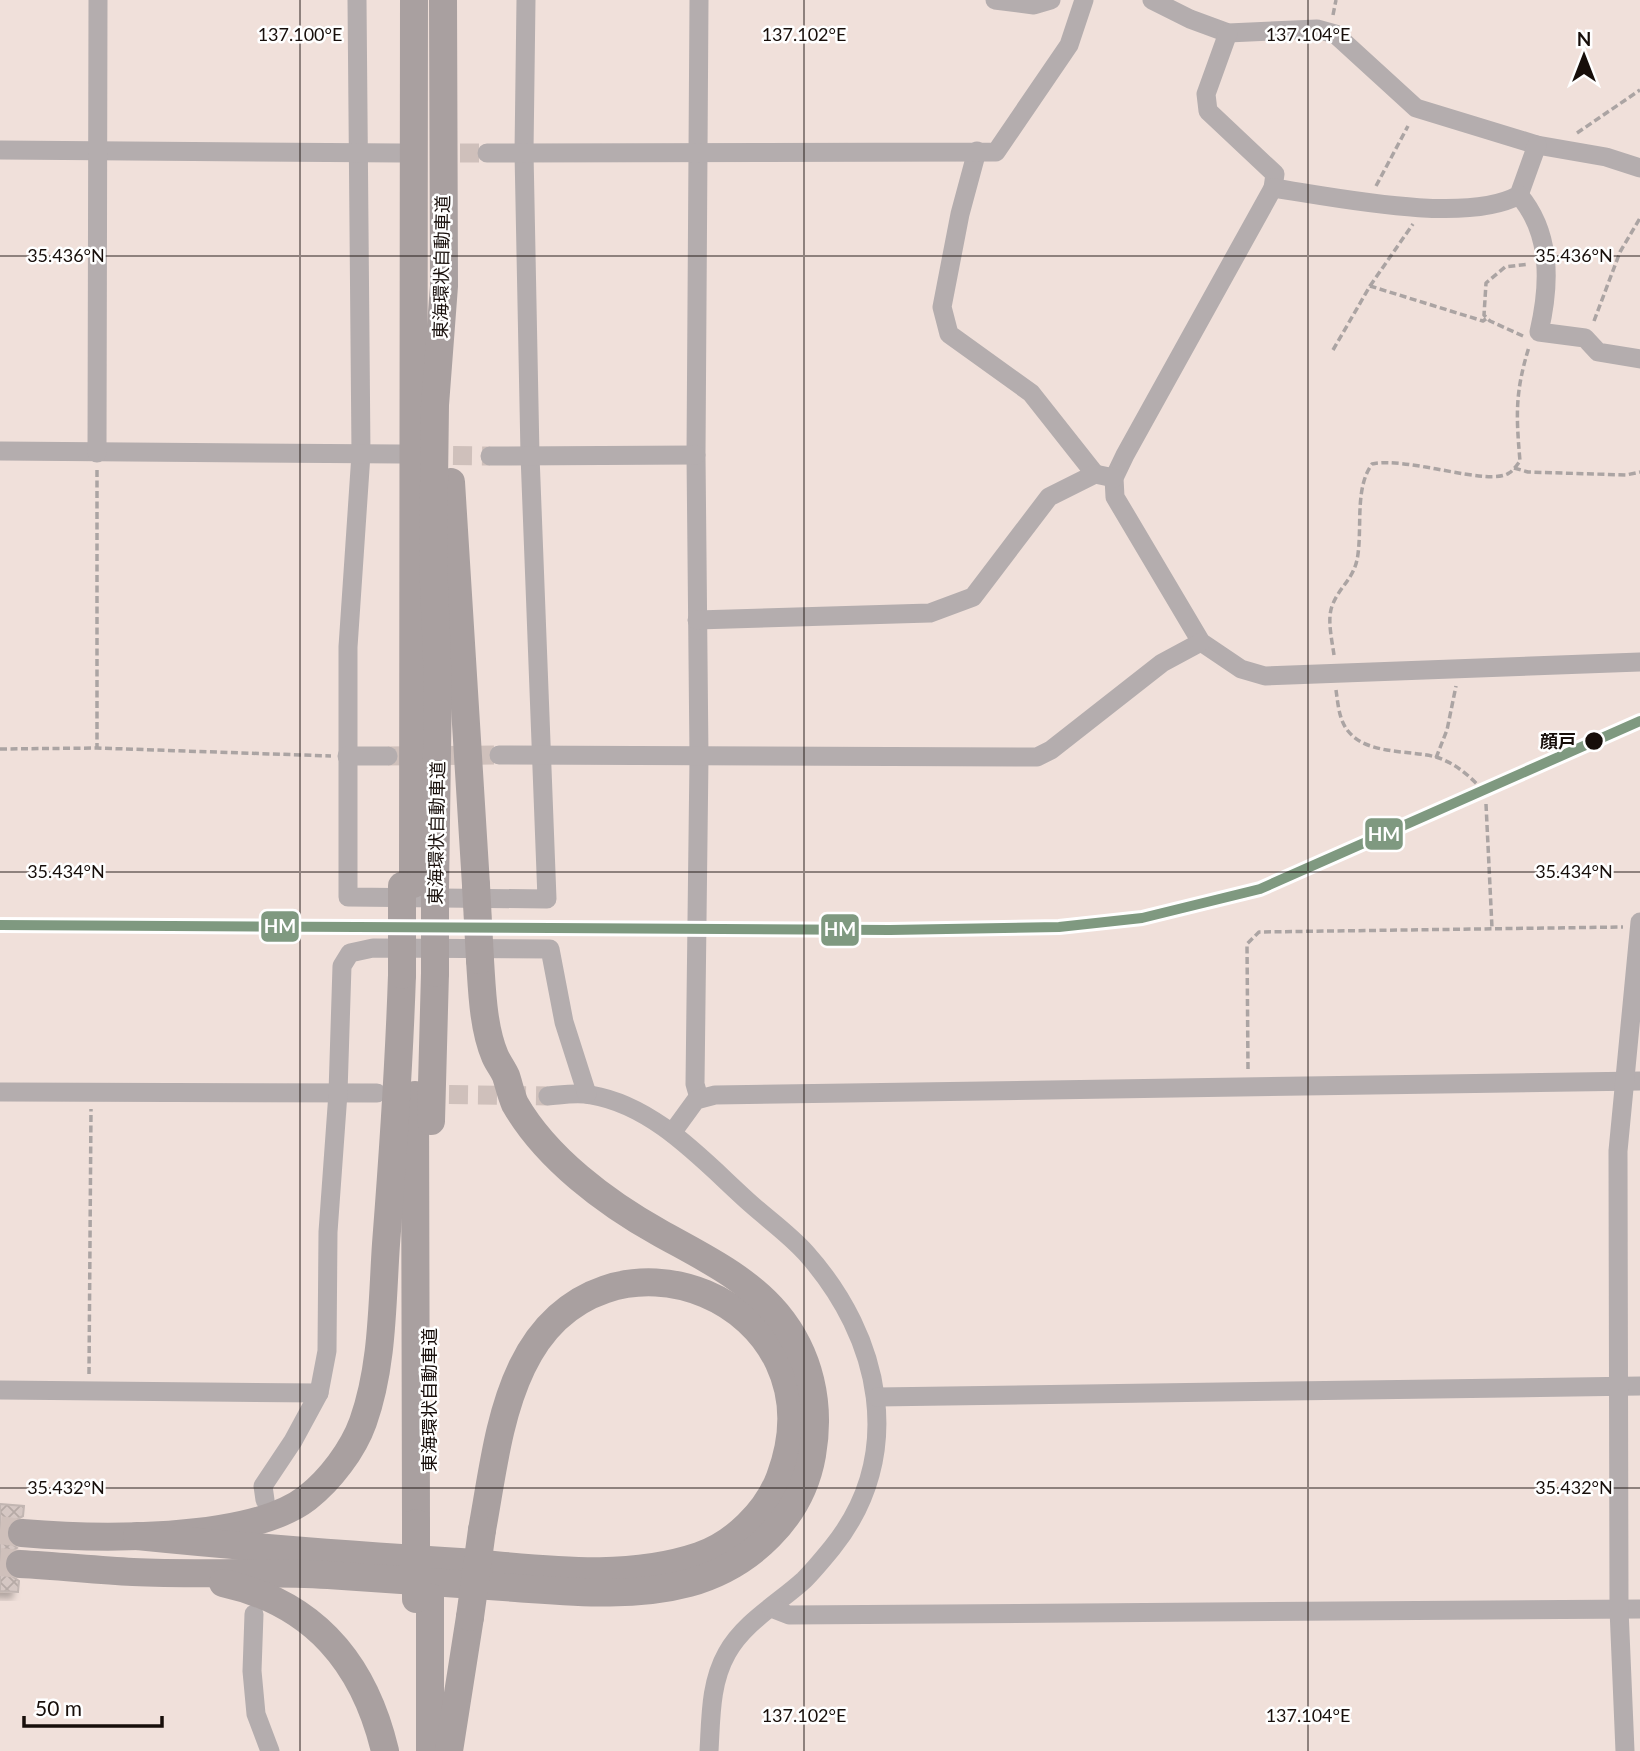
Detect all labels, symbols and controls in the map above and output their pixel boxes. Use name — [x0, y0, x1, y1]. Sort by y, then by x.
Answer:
north arrow — [1549, 21, 1619, 91]
text: 137.100°E — [258, 23, 342, 45]
text: 137.102°E — [762, 23, 846, 45]
text: 137.104°E — [1266, 23, 1350, 45]
text: N — [1577, 27, 1591, 50]
street label: 東海環状自動車道 — [429, 195, 453, 339]
text: 35.436°N — [27, 244, 105, 266]
text: 35.436°N — [1535, 244, 1613, 266]
place label: 顔戸 — [1540, 730, 1576, 752]
marker: 顔戸 — [1583, 730, 1605, 752]
street label: 東海環状自動車道 — [424, 761, 448, 905]
line badge: HM — [1364, 817, 1404, 851]
text: HM — [1368, 822, 1400, 845]
text: 35.434°N — [27, 860, 105, 882]
text: 35.434°N — [1535, 860, 1613, 882]
line badge: HM — [260, 910, 300, 943]
line badge: HM — [820, 913, 860, 947]
text: HM — [264, 914, 296, 937]
text: HM — [824, 917, 856, 940]
street label: 東海環状自動車道 — [418, 1328, 440, 1472]
text: 35.432°N — [27, 1476, 105, 1498]
text: 35.432°N — [1535, 1476, 1613, 1498]
scale bar — [24, 1684, 163, 1728]
text: 50 m — [35, 1695, 82, 1720]
text: 137.102°E — [762, 1704, 846, 1726]
text: 137.104°E — [1266, 1704, 1350, 1726]

